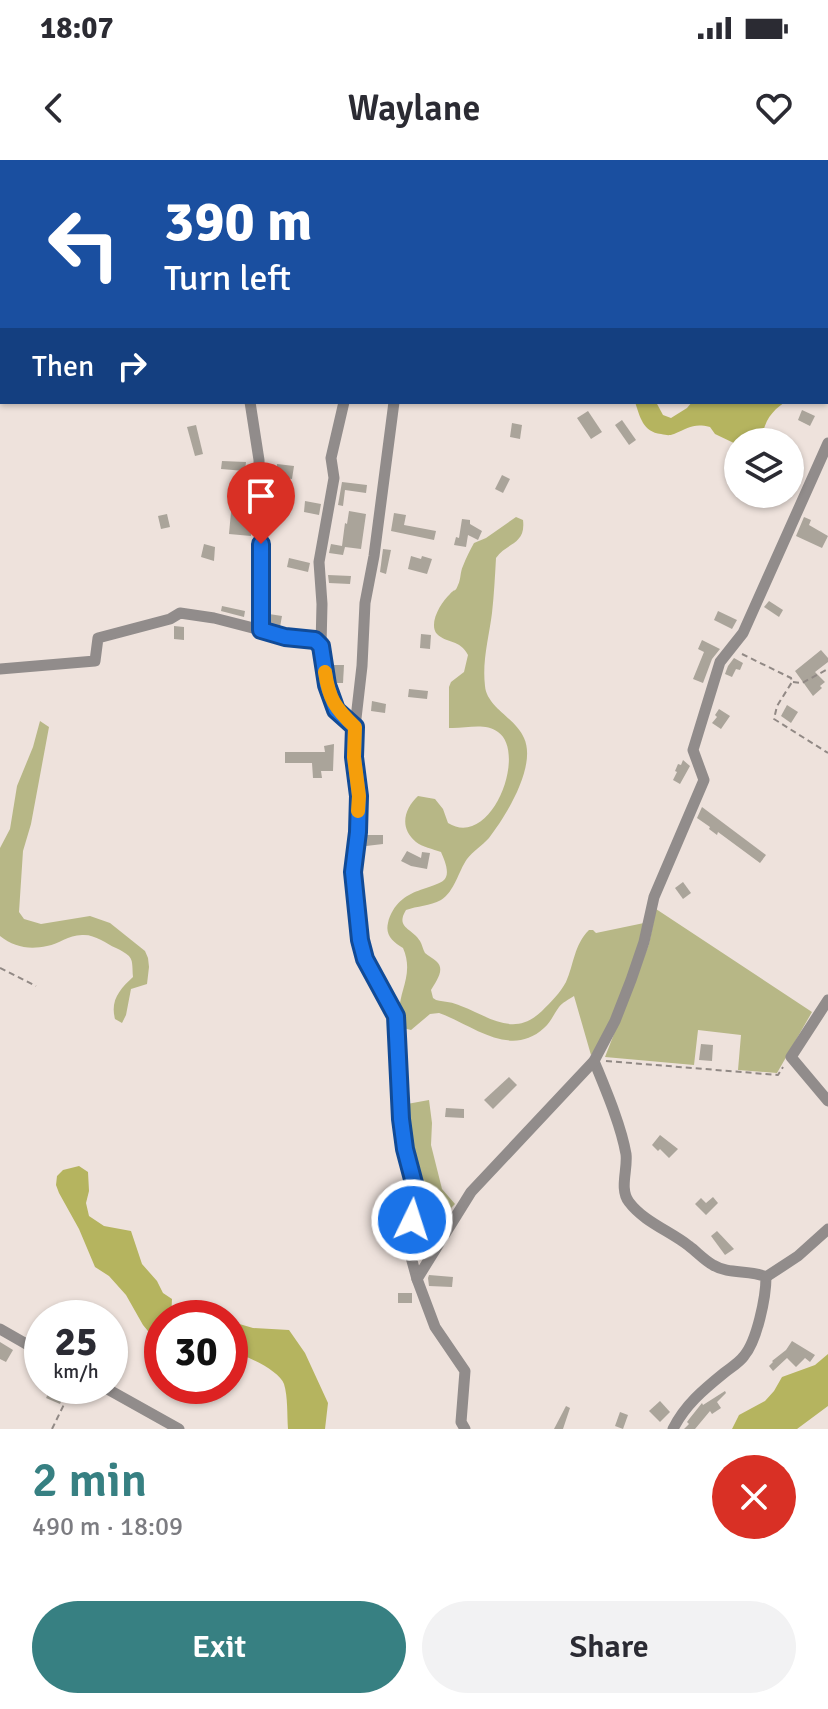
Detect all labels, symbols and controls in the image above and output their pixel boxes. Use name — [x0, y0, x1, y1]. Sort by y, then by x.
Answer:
text: 18:07 — [40, 10, 114, 47]
icon: back — [32, 86, 76, 130]
text: Waylane — [348, 86, 480, 131]
icon: heart — [752, 86, 796, 130]
text: 390 m — [164, 187, 312, 256]
icon: left — [32, 192, 136, 296]
text: Turn left — [164, 256, 291, 301]
icon: right — [110, 344, 154, 388]
text: Then — [32, 348, 94, 385]
map controls — [724, 428, 804, 508]
button: layers — [724, 428, 804, 508]
pin — [227, 462, 295, 544]
icon: arrive — [239, 474, 283, 518]
position arrow — [370, 1178, 454, 1262]
speed limit sign: 30 — [144, 1300, 248, 1404]
text: 25 — [54, 1317, 98, 1367]
text: km/h — [53, 1359, 99, 1384]
text: 2 min — [32, 1451, 147, 1510]
button: close — [712, 1455, 796, 1539]
text: 490 m · 18:09 — [32, 1511, 183, 1543]
button: Exit — [32, 1601, 406, 1693]
button: Share — [422, 1601, 796, 1693]

